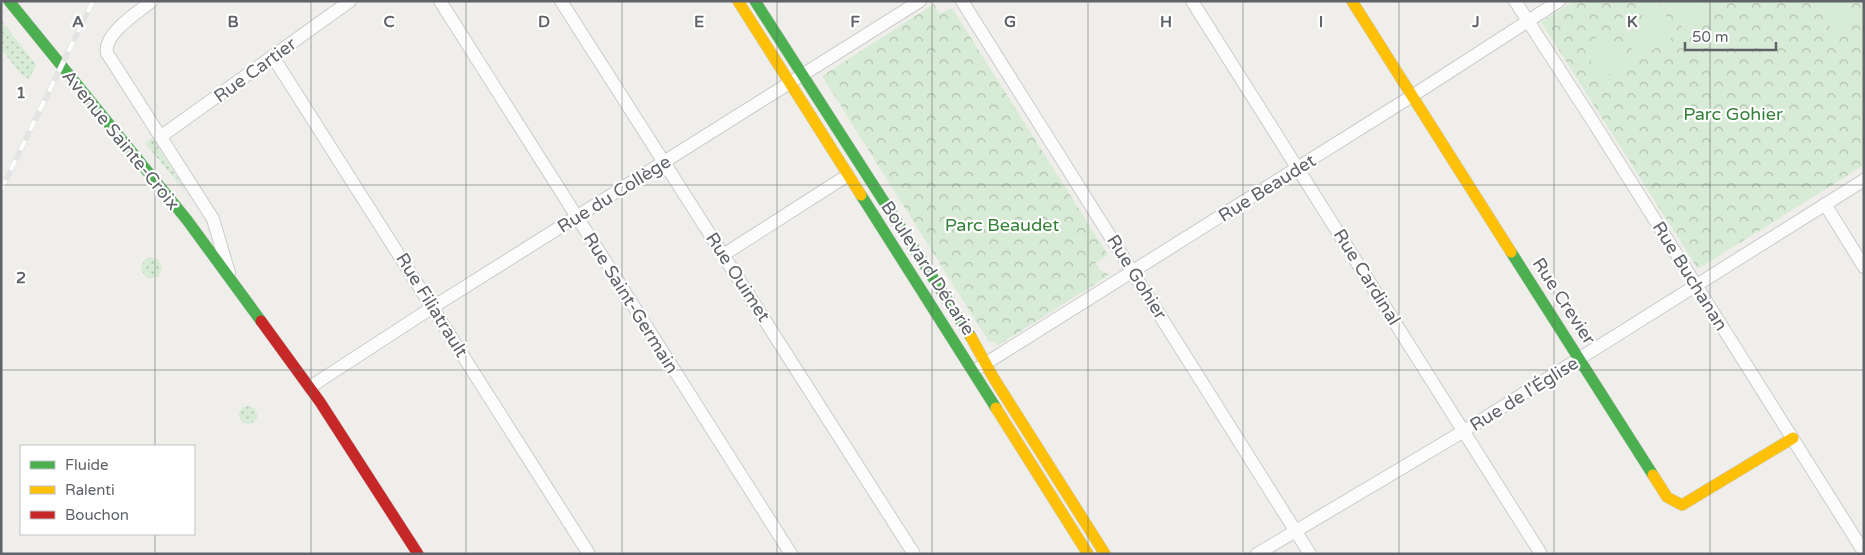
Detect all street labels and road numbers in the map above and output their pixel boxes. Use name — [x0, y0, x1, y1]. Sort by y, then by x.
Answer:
street label: Rue Cartier — [209, 33, 301, 107]
street label: Avenue Sainte-Croix — [58, 65, 184, 215]
street label: Rue Beaudet — [1214, 149, 1320, 227]
street label: Rue du Collège — [553, 150, 675, 238]
street label: Boulevard Décarie — [876, 197, 980, 339]
street label: Rue Buchanan — [1648, 217, 1732, 335]
street label: Rue Cardinal — [1329, 225, 1405, 329]
street label: Rue Saint-Germain — [579, 228, 683, 378]
street label: Rue Ouimet — [701, 228, 775, 326]
street label: Rue Gohier — [1102, 231, 1172, 324]
street label: Rue Filiatrault — [391, 249, 473, 361]
street label: Rue Crevier — [1528, 254, 1600, 349]
street label: Rue de l'Église — [1466, 352, 1582, 436]

